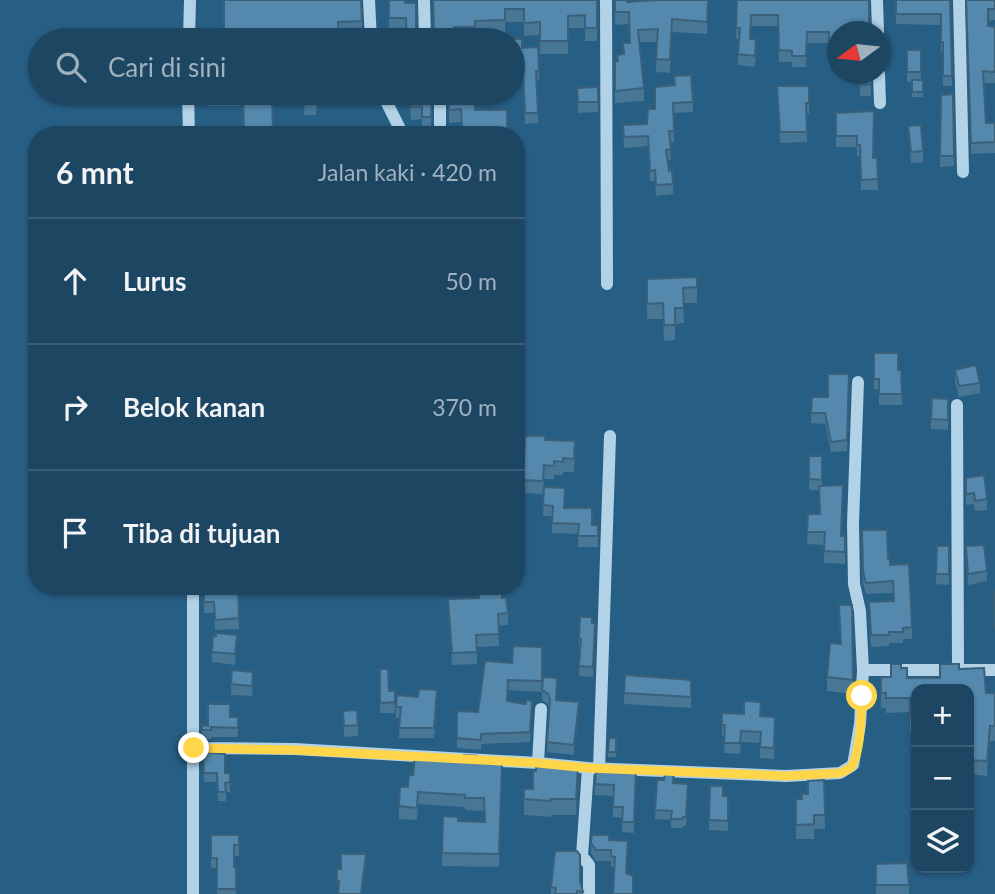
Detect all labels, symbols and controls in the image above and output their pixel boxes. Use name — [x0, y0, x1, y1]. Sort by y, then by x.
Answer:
north arrow — [827, 21, 890, 84]
search box — [28, 28, 525, 105]
icon: search — [52, 48, 90, 86]
text: Cari di sini — [108, 51, 226, 83]
text: 6 mnt — [56, 154, 134, 190]
text: Jalan kaki · 420 m — [318, 158, 497, 186]
icon: ahead — [56, 262, 94, 300]
text: Lurus — [123, 265, 186, 297]
text: 50 m — [446, 267, 497, 295]
icon: right — [56, 388, 94, 426]
text: Belok kanan — [123, 391, 265, 423]
text: 370 m — [432, 393, 497, 421]
icon: arrive — [56, 514, 94, 552]
text: Tiba di tujuan — [123, 517, 281, 549]
route start — [846, 680, 877, 711]
map controls — [911, 684, 974, 873]
button: + — [911, 684, 974, 747]
route end — [178, 732, 209, 763]
button: − — [911, 747, 974, 810]
button: layers — [911, 810, 974, 873]

